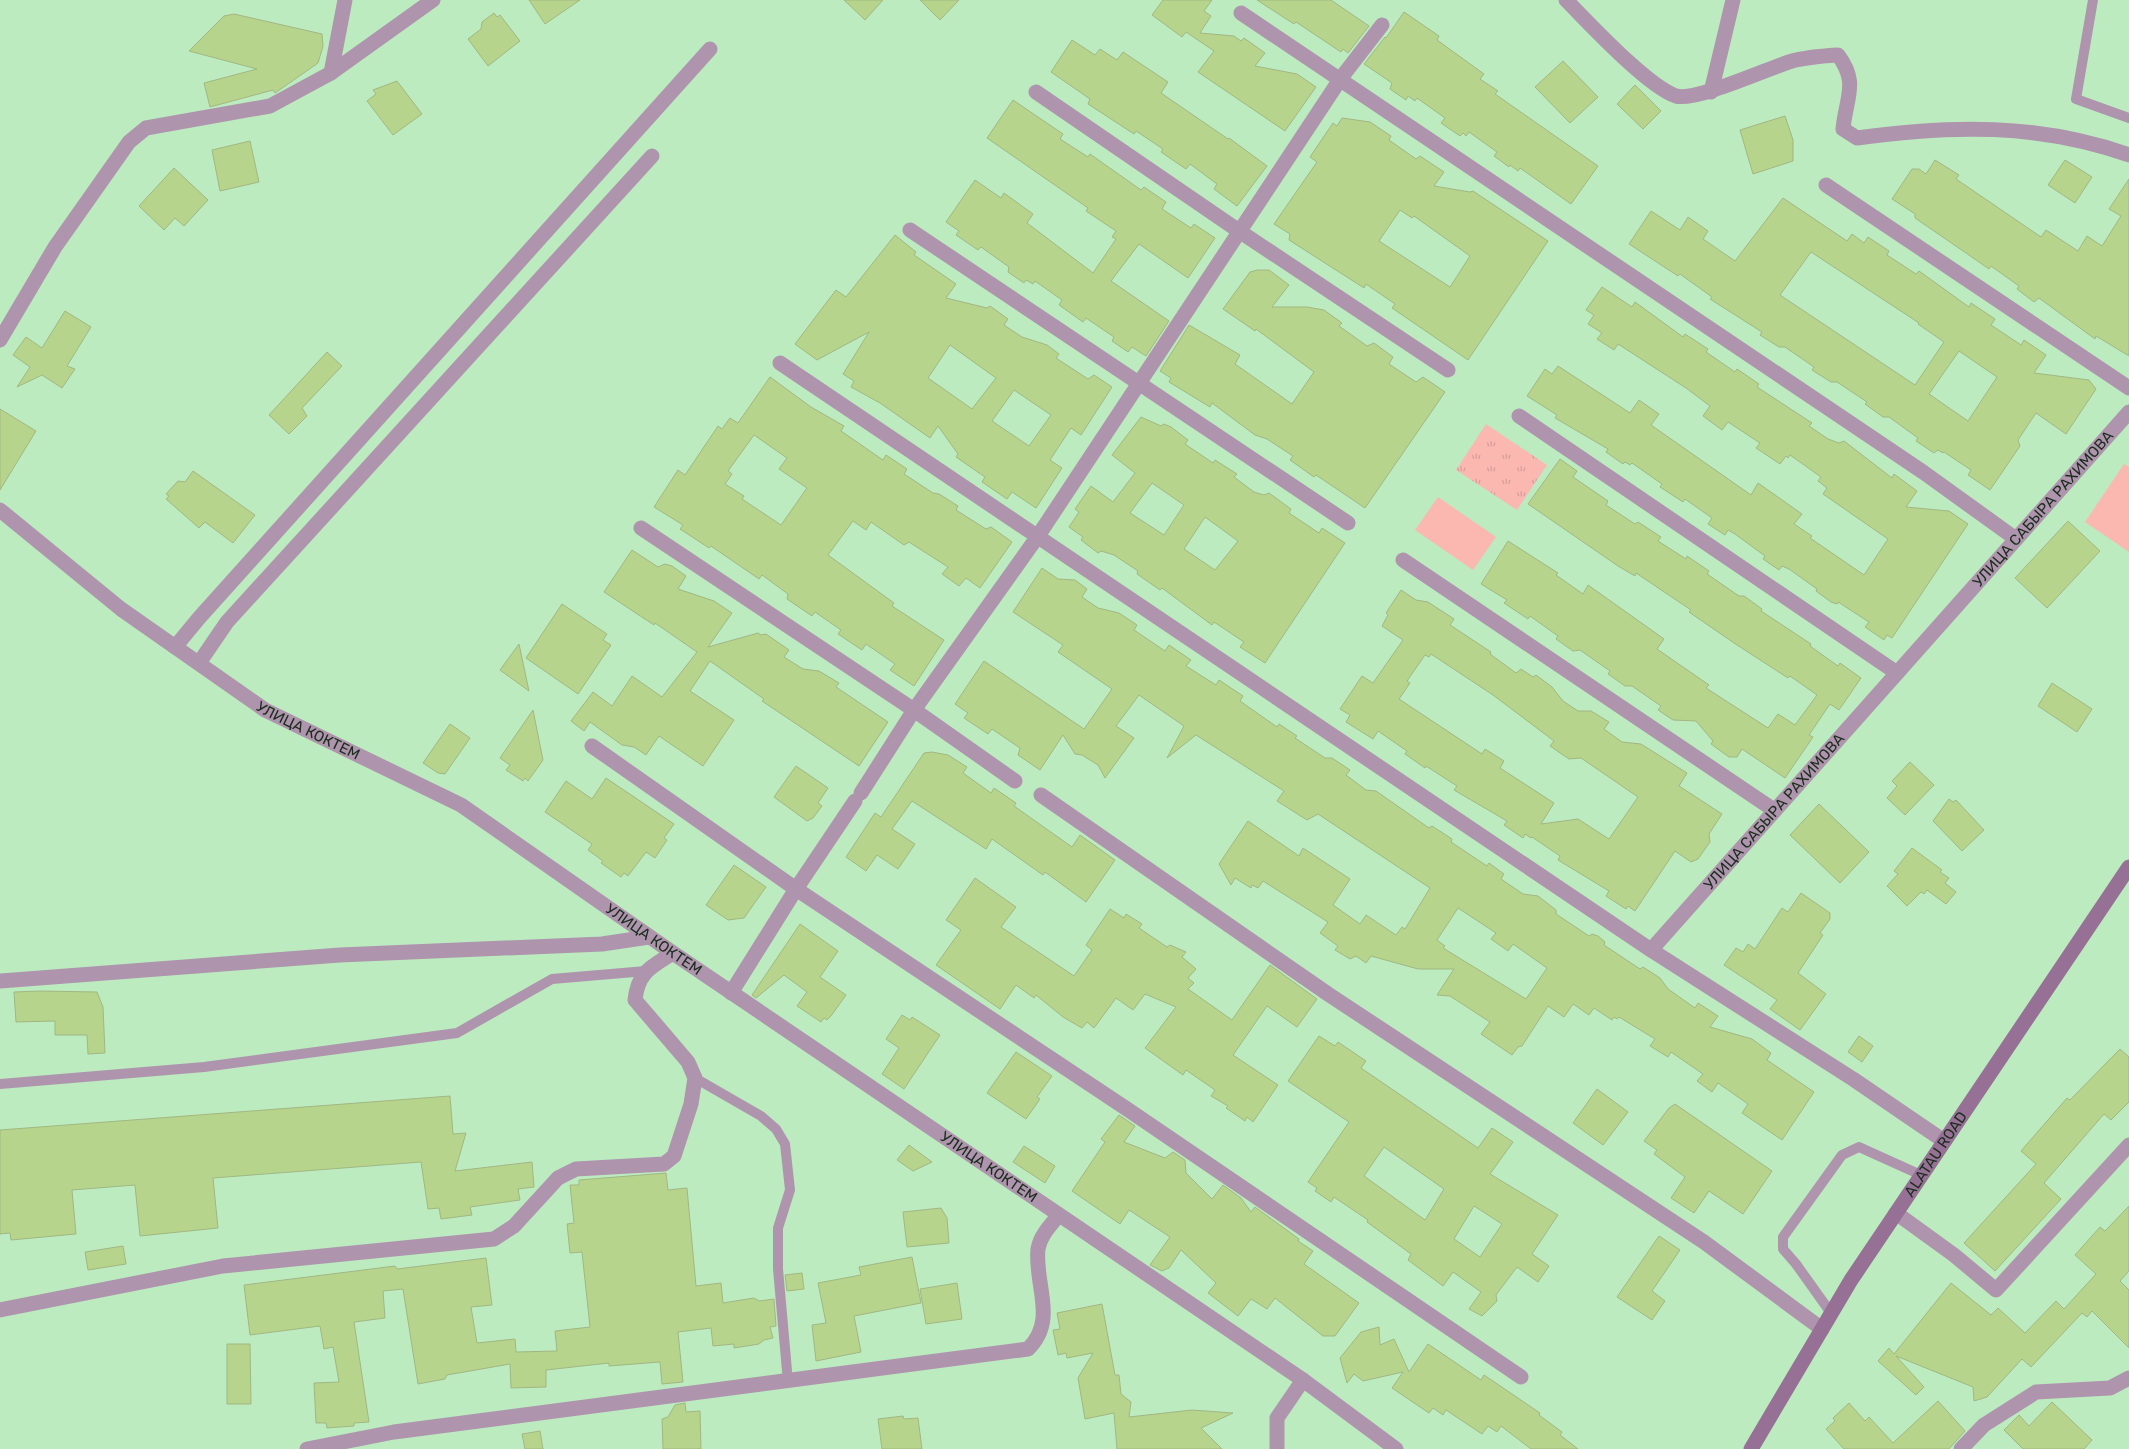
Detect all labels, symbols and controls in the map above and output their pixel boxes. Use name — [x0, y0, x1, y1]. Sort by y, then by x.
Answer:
street label: УЛИЦА САБЫРА РАХИМОВА — [1969, 427, 2117, 591]
street label: УЛИЦА КОКТЕМ — [253, 698, 363, 764]
street label: УЛИЦА САБЫРА РАХИМОВА — [1700, 730, 1848, 893]
street label: УЛИЦА КОКТЕМ — [602, 900, 705, 979]
street label: ALATAU ROAD — [1900, 1108, 1971, 1200]
street label: УЛИЦА КОКТЕМ — [937, 1128, 1041, 1206]

